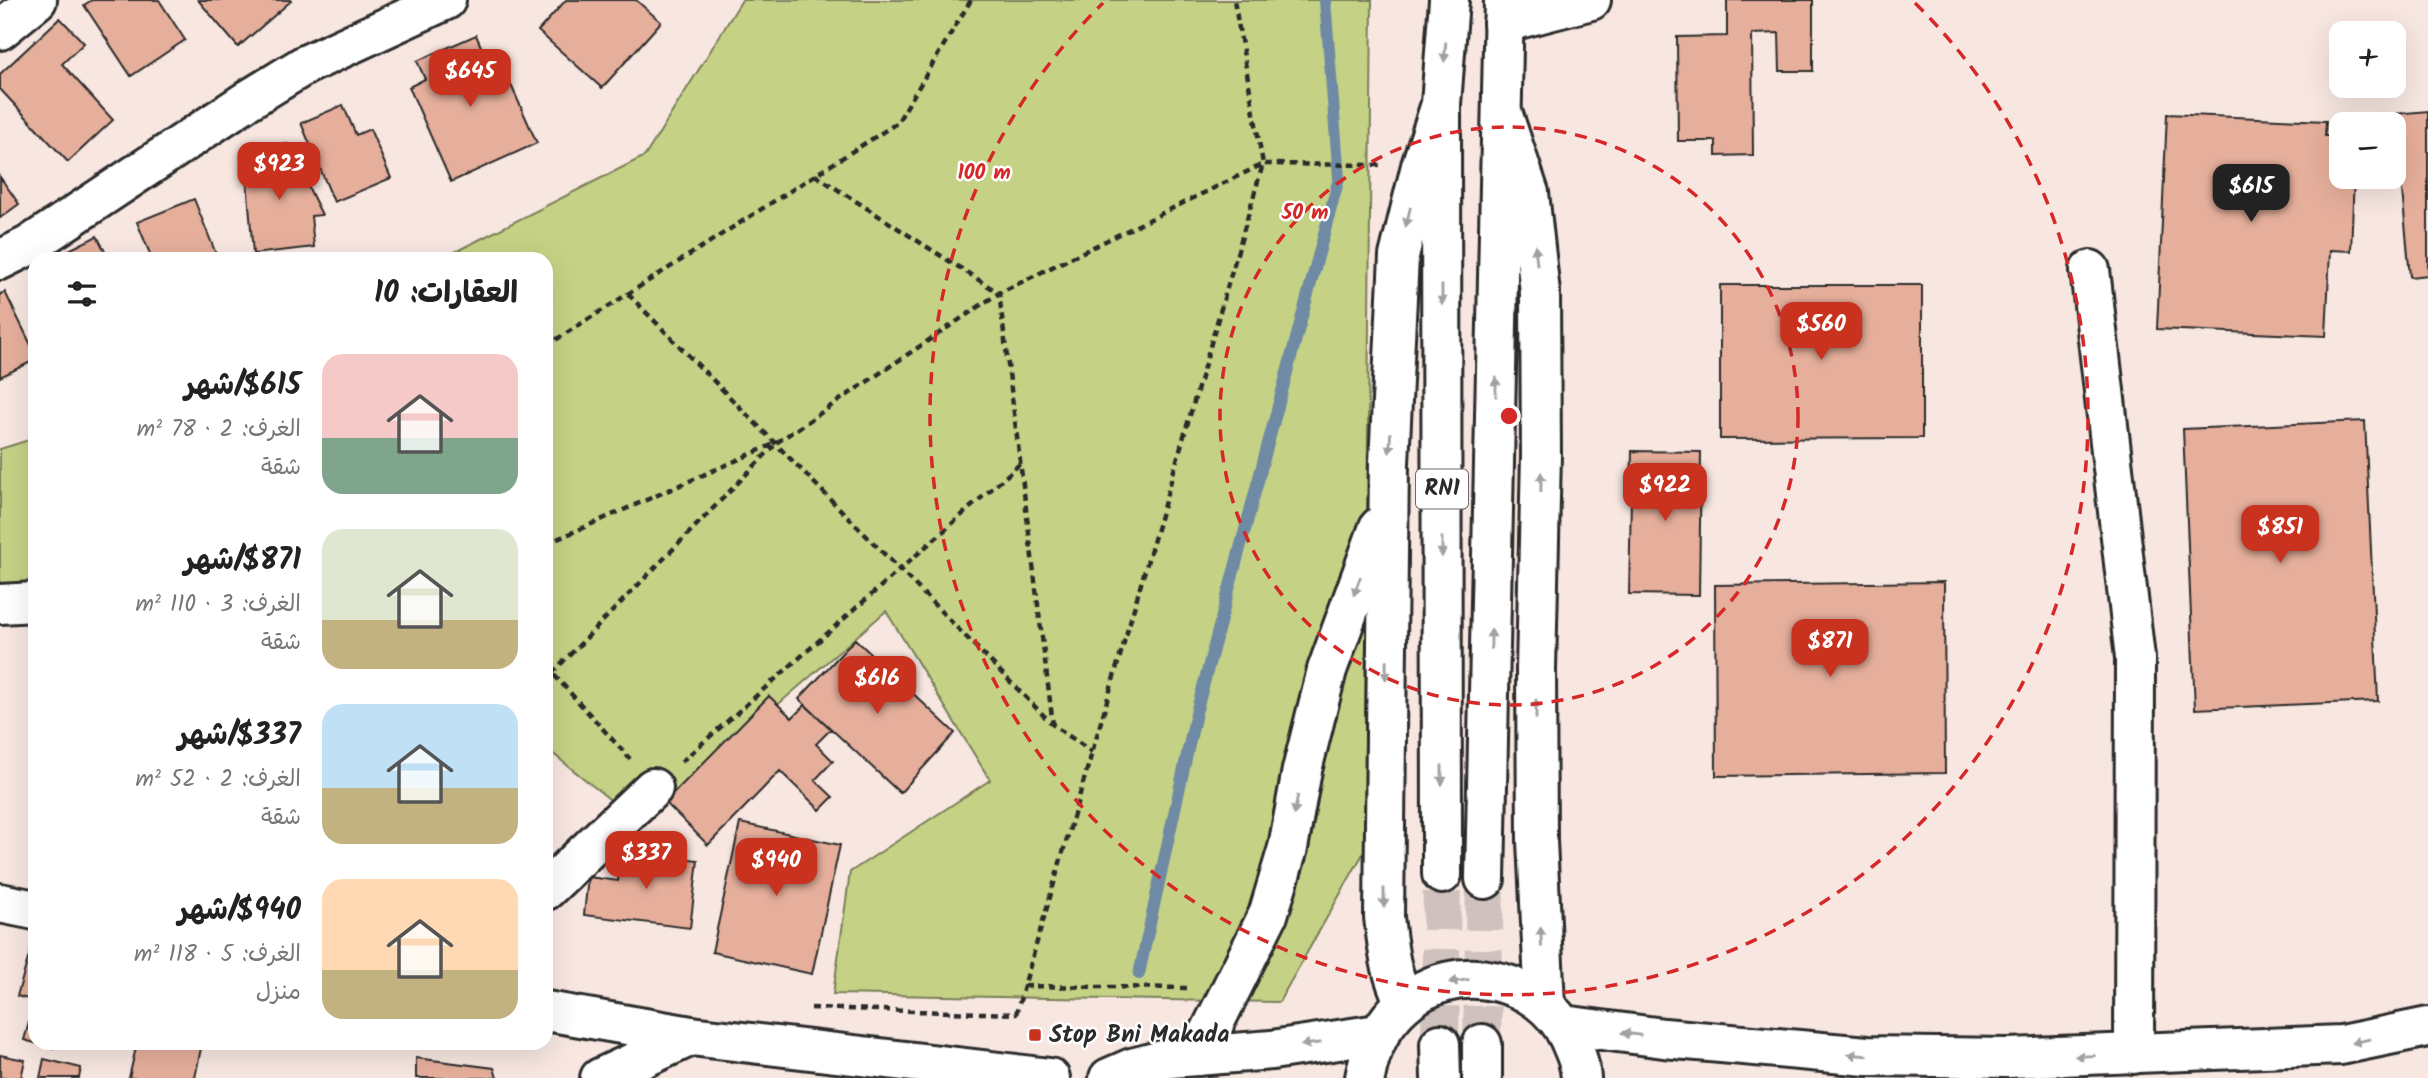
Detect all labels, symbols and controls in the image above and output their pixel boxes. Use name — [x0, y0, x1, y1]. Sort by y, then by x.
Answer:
map controls — [2329, 21, 2406, 189]
button: + — [2329, 21, 2406, 98]
one-way arrow — [1439, 41, 1450, 63]
pin: $645 — [429, 50, 511, 109]
text: $645 — [445, 54, 495, 90]
button: − — [2329, 112, 2406, 189]
pin: $923 — [238, 142, 320, 202]
text: $923 — [253, 147, 305, 183]
text: 100 m — [957, 157, 1011, 190]
pin: $615 — [2210, 164, 2292, 224]
text: $615 — [2229, 169, 2273, 205]
text: 50 m — [1281, 197, 1328, 230]
one-way arrow — [1402, 206, 1413, 228]
one-way arrow — [1530, 243, 1541, 265]
text: العقارات: 10 — [374, 270, 518, 318]
icon: filters — [63, 275, 101, 313]
one-way arrow — [1436, 284, 1448, 306]
pin: $560 — [1780, 302, 1862, 362]
text: $560 — [1796, 307, 1846, 343]
text: $615/شهر — [184, 362, 301, 410]
one-way arrow — [1491, 376, 1502, 398]
icon: home — [378, 382, 462, 466]
centre of rings — [1497, 404, 1521, 428]
text: الغرف: 2 · 78 m² — [137, 412, 301, 448]
one-way arrow — [1385, 432, 1396, 454]
text: شقة — [261, 450, 301, 486]
pin: $922 — [1624, 463, 1706, 523]
text: $922 — [1639, 468, 1691, 504]
road number: RN1 — [1416, 470, 1468, 509]
one-way arrow — [1535, 471, 1546, 493]
pin: $851 — [2239, 505, 2321, 565]
text: $851 — [2257, 510, 2303, 546]
one-way arrow — [1436, 536, 1448, 558]
text: $871/شهر — [184, 537, 301, 585]
icon: home — [378, 557, 462, 641]
one-way arrow — [1352, 575, 1363, 596]
text: الغرف: 3 · 110 m² — [135, 587, 301, 623]
pin: $871 — [1789, 620, 1871, 679]
text: $871 — [1808, 624, 1853, 660]
text: شقة — [261, 625, 301, 661]
one-way arrow — [1485, 628, 1496, 650]
pin: $616 — [836, 656, 918, 716]
one-way arrow — [1380, 660, 1392, 682]
text: $616 — [854, 661, 900, 697]
one-way arrow — [1530, 698, 1542, 720]
text: $337/شهر — [178, 712, 301, 760]
icon: home — [378, 732, 462, 816]
text: الغرف: 2 · 52 m² — [135, 762, 301, 798]
one-way arrow — [1436, 764, 1448, 786]
one-way arrow — [1290, 794, 1301, 816]
text: شقة — [261, 800, 301, 836]
pin: $337 — [605, 832, 687, 891]
text: $337 — [621, 836, 671, 872]
pin: $940 — [735, 838, 817, 898]
text: $940 — [751, 843, 801, 879]
text: $940/شهر — [178, 887, 301, 935]
one-way arrow — [1378, 887, 1390, 909]
icon: home — [378, 907, 462, 991]
one-way arrow — [1535, 925, 1546, 947]
text: الغرف: 5 · 118 m² — [134, 937, 301, 973]
text: منزل — [256, 975, 301, 1011]
one-way arrow — [1448, 976, 1470, 987]
place label: Stop Bni Makada — [1049, 1016, 1230, 1055]
marker: Stop Bni Makada — [1027, 1027, 1043, 1043]
one-way arrow — [1620, 1028, 1642, 1039]
one-way arrow — [2350, 1035, 2372, 1046]
one-way arrow — [1300, 1039, 1322, 1050]
one-way arrow — [1847, 1049, 1869, 1060]
one-way arrow — [2074, 1050, 2096, 1061]

